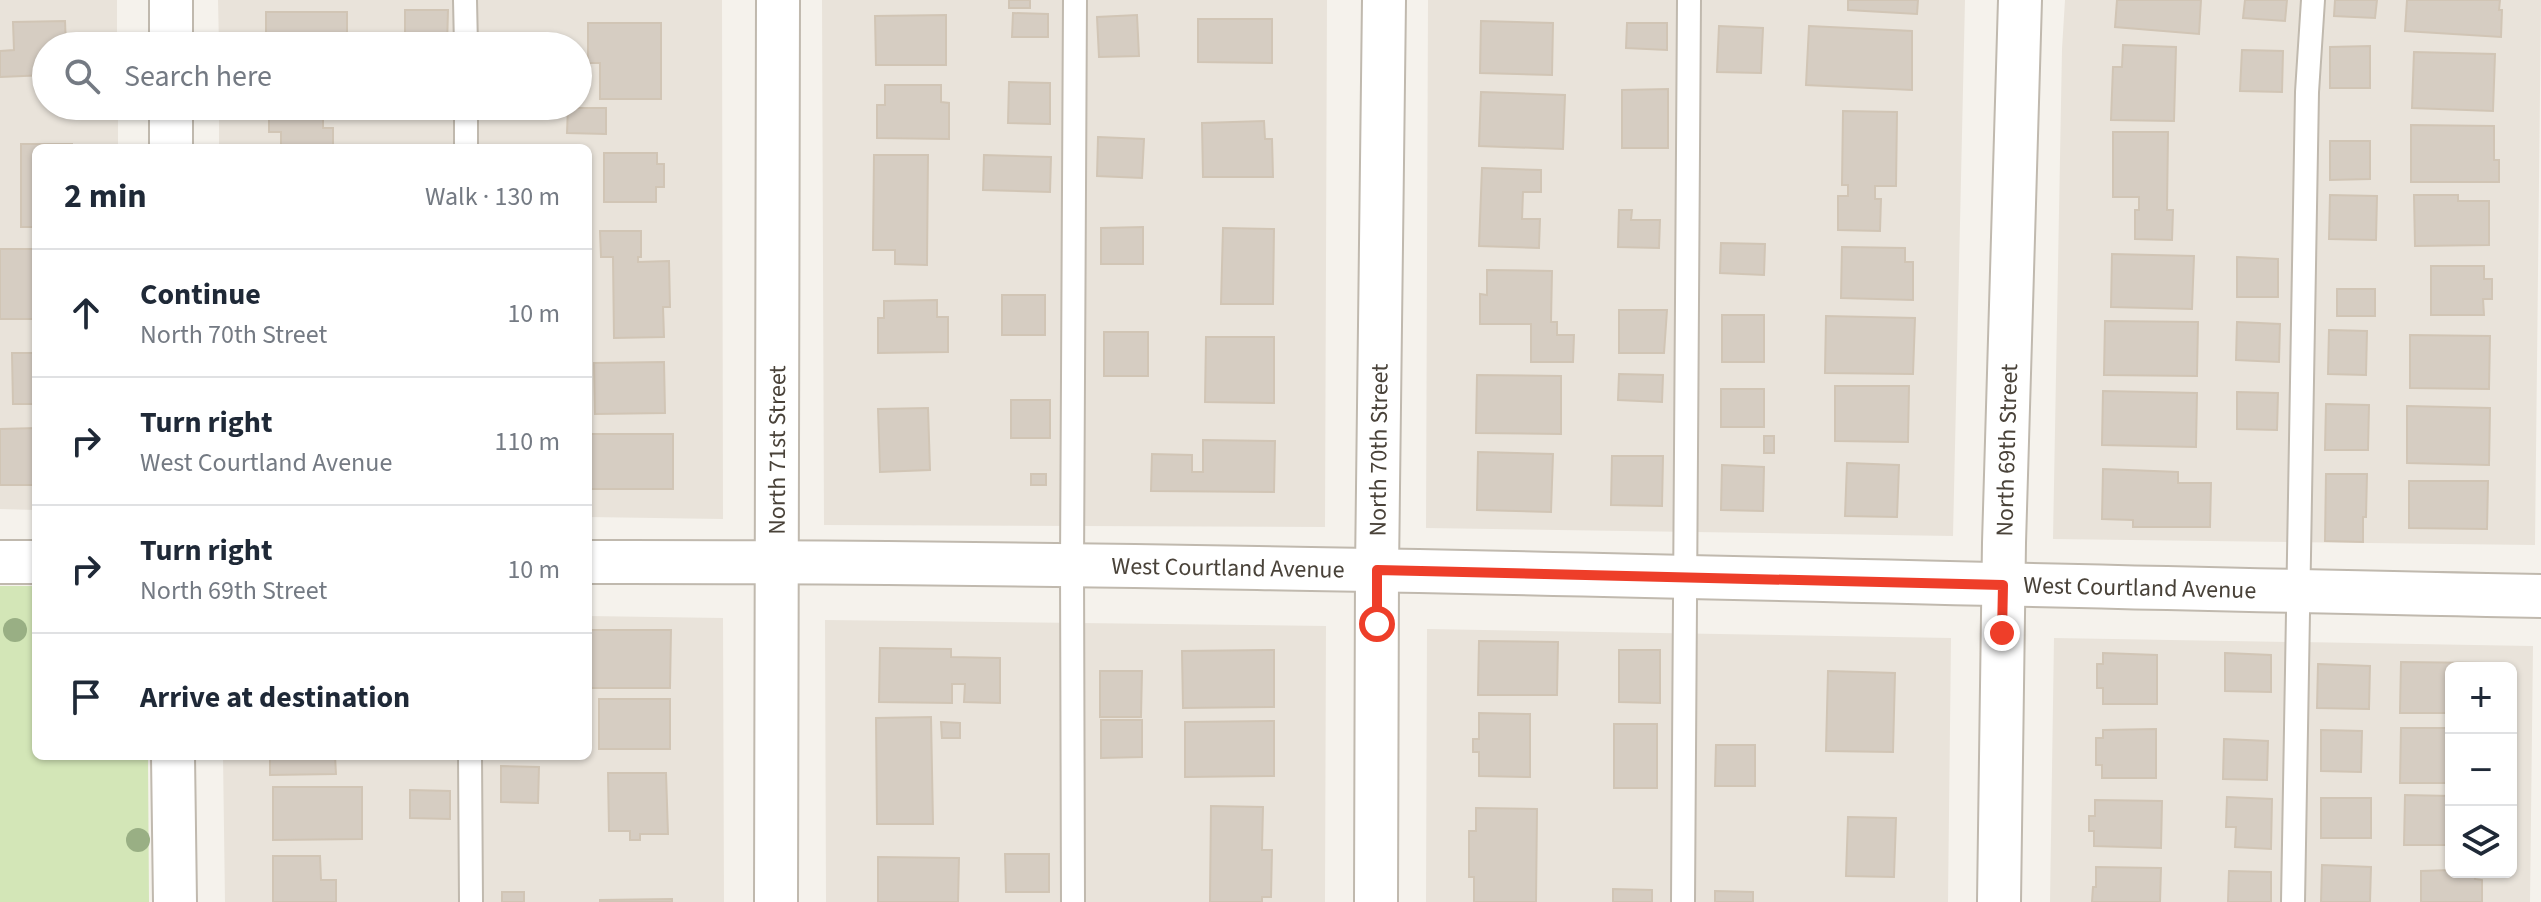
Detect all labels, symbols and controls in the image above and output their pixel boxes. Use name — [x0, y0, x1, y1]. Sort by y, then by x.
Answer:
search box — [32, 32, 592, 120]
icon: search — [60, 54, 104, 98]
text: Search here — [124, 55, 272, 98]
text: 2 min — [64, 172, 147, 221]
text: Walk · 130 m — [425, 178, 560, 215]
text: Continue — [140, 273, 261, 316]
icon: ahead — [64, 291, 108, 335]
text: 10 m — [507, 295, 560, 332]
text: North 70th Street — [140, 316, 327, 353]
street label: North 70th Street — [1360, 363, 1398, 537]
street label: North 69th Street — [1987, 363, 2027, 537]
street label: North 71st Street — [760, 365, 795, 535]
text: Turn right — [140, 401, 272, 444]
icon: right — [64, 419, 108, 463]
text: 110 m — [494, 423, 560, 460]
text: West Courtland Avenue — [140, 444, 392, 481]
text: Turn right — [140, 529, 272, 572]
icon: right — [64, 547, 108, 591]
street label: West Courtland Avenue — [1111, 549, 1345, 588]
text: 10 m — [507, 551, 560, 588]
street label: West Courtland Avenue — [2023, 568, 2257, 608]
text: North 69th Street — [140, 572, 327, 609]
route start — [1359, 606, 1395, 642]
route end — [1984, 615, 2020, 651]
map controls — [2445, 662, 2517, 878]
button: + — [2445, 662, 2517, 734]
icon: arrive — [64, 675, 108, 719]
text: Arrive at destination — [140, 676, 410, 719]
button: − — [2445, 734, 2517, 806]
button: layers — [2445, 806, 2517, 878]

